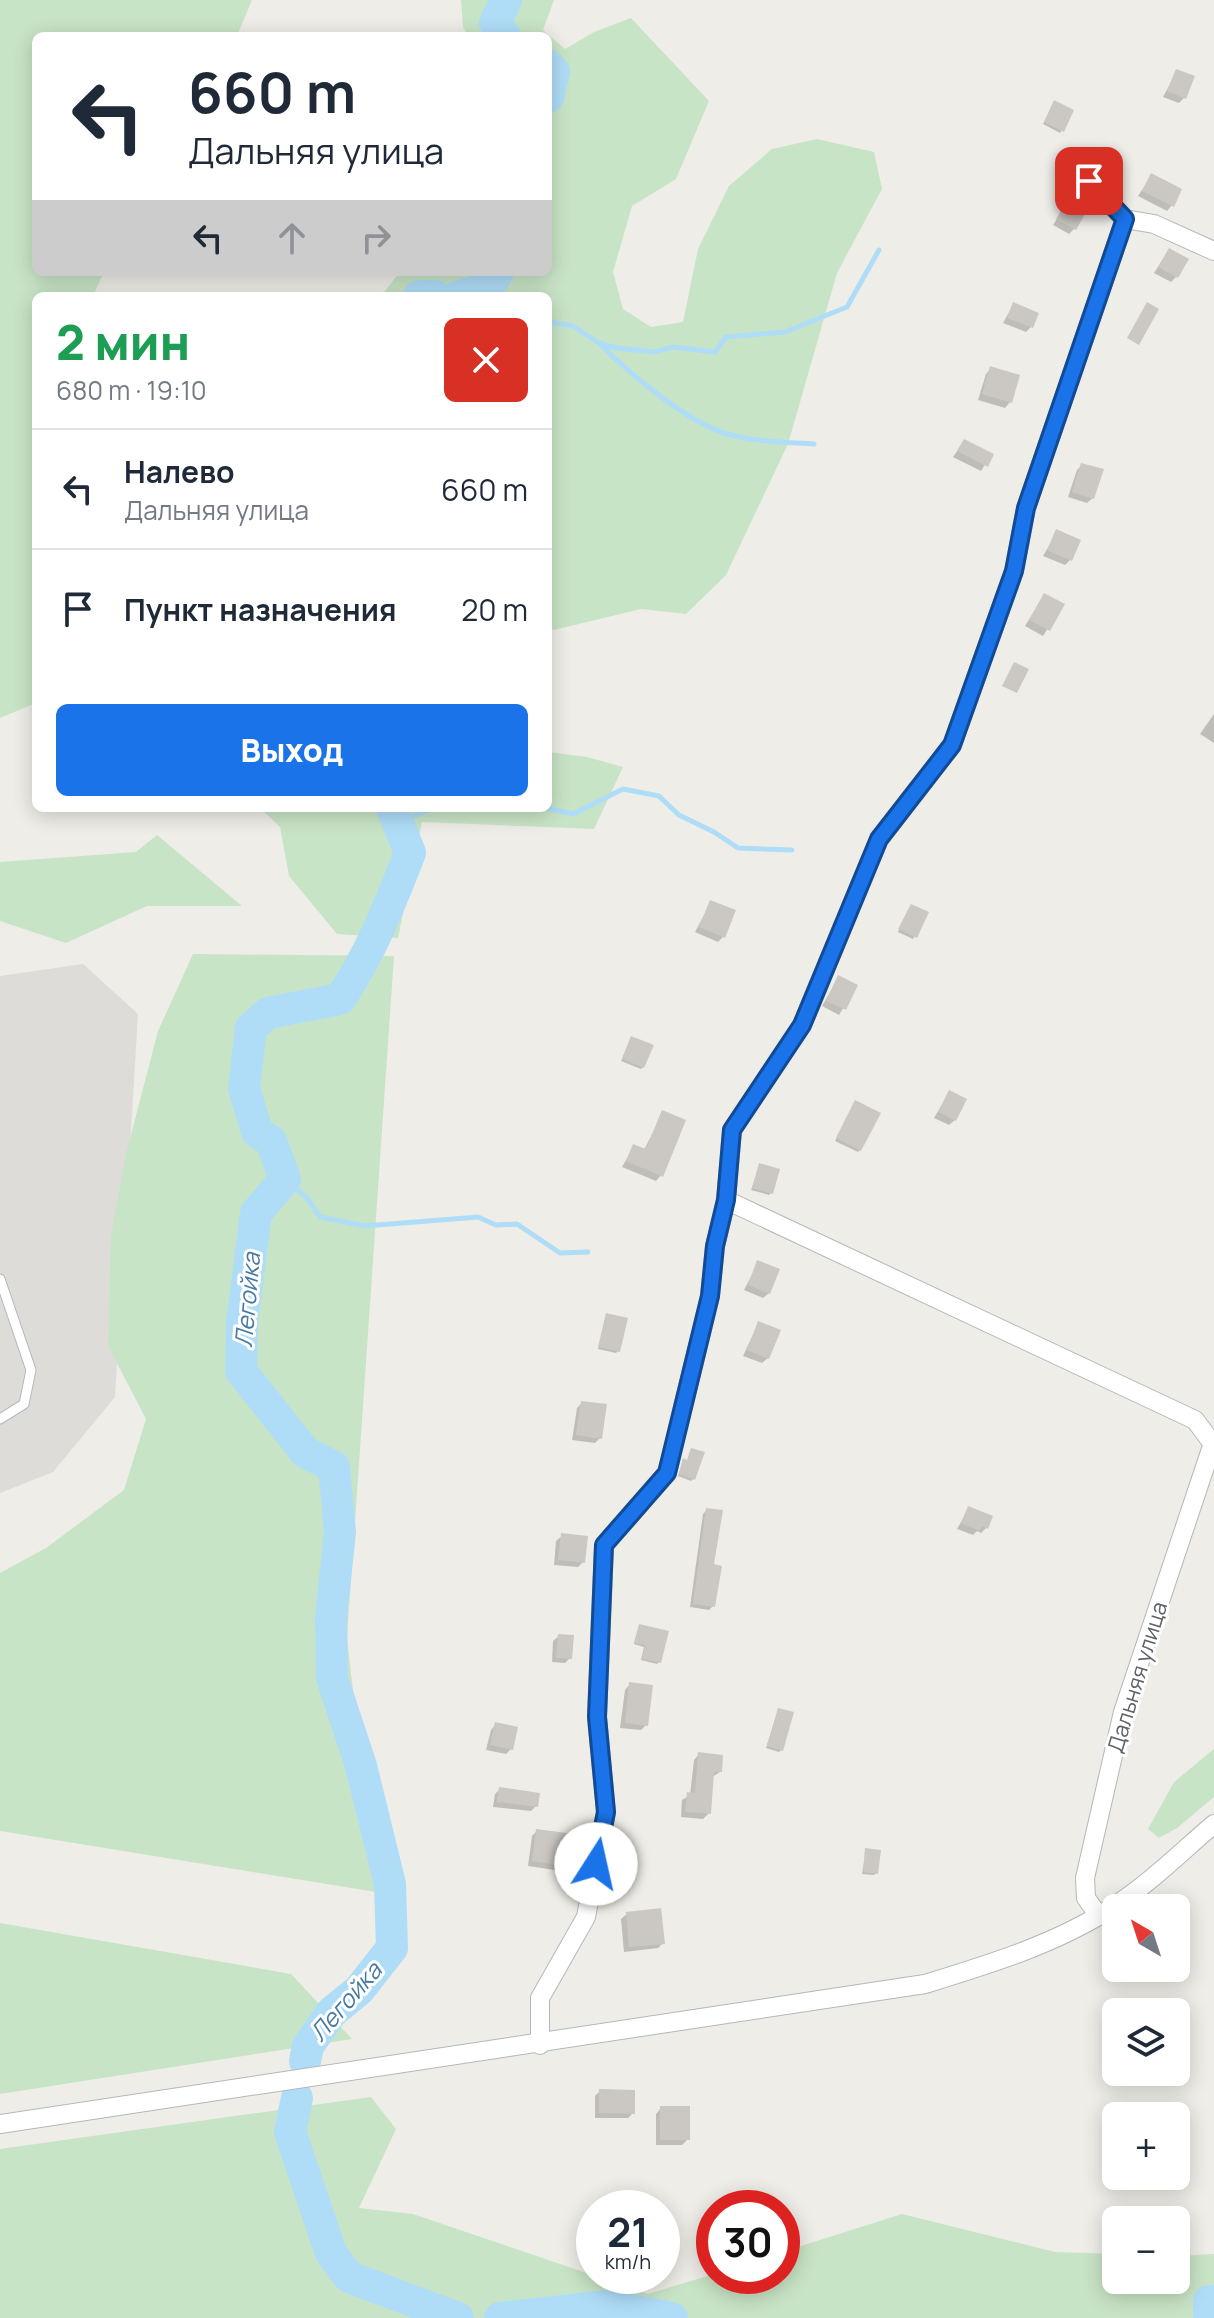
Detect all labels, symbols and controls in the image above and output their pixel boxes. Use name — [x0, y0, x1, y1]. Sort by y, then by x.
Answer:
text: 660 m — [188, 53, 356, 130]
icon: left — [56, 64, 160, 168]
text: Дальняя улица — [188, 126, 444, 175]
pin — [1055, 147, 1123, 215]
icon: arrive — [1067, 159, 1111, 203]
icon: left — [186, 216, 230, 260]
icon: ahead — [270, 216, 314, 260]
icon: right — [354, 216, 398, 260]
text: 2 мин — [56, 309, 190, 374]
button: close — [444, 318, 528, 402]
text: 680 m · 19:10 — [56, 372, 207, 408]
text: Налево — [124, 451, 234, 492]
icon: left — [56, 467, 100, 511]
text: 660 m — [441, 469, 528, 510]
text: Дальняя улица — [124, 492, 309, 528]
icon: arrive — [56, 587, 100, 631]
text: Пункт назначения — [124, 589, 397, 630]
text: 20 m — [461, 589, 528, 630]
button: Выход — [56, 704, 528, 796]
water label: Легойка — [226, 1250, 267, 1349]
street label: Дальняя улица — [1100, 1598, 1174, 1756]
position arrow — [554, 1822, 638, 1906]
north arrow — [1102, 1894, 1190, 1982]
map controls — [1102, 1894, 1190, 2294]
water label: Легойка — [301, 1953, 390, 2048]
button: layers — [1102, 1998, 1190, 2086]
button: + — [1102, 2102, 1190, 2190]
speed limit sign: 30 — [696, 2190, 800, 2294]
text: 21 — [607, 2204, 649, 2259]
button: − — [1102, 2206, 1190, 2294]
text: km/h — [605, 2248, 651, 2275]

